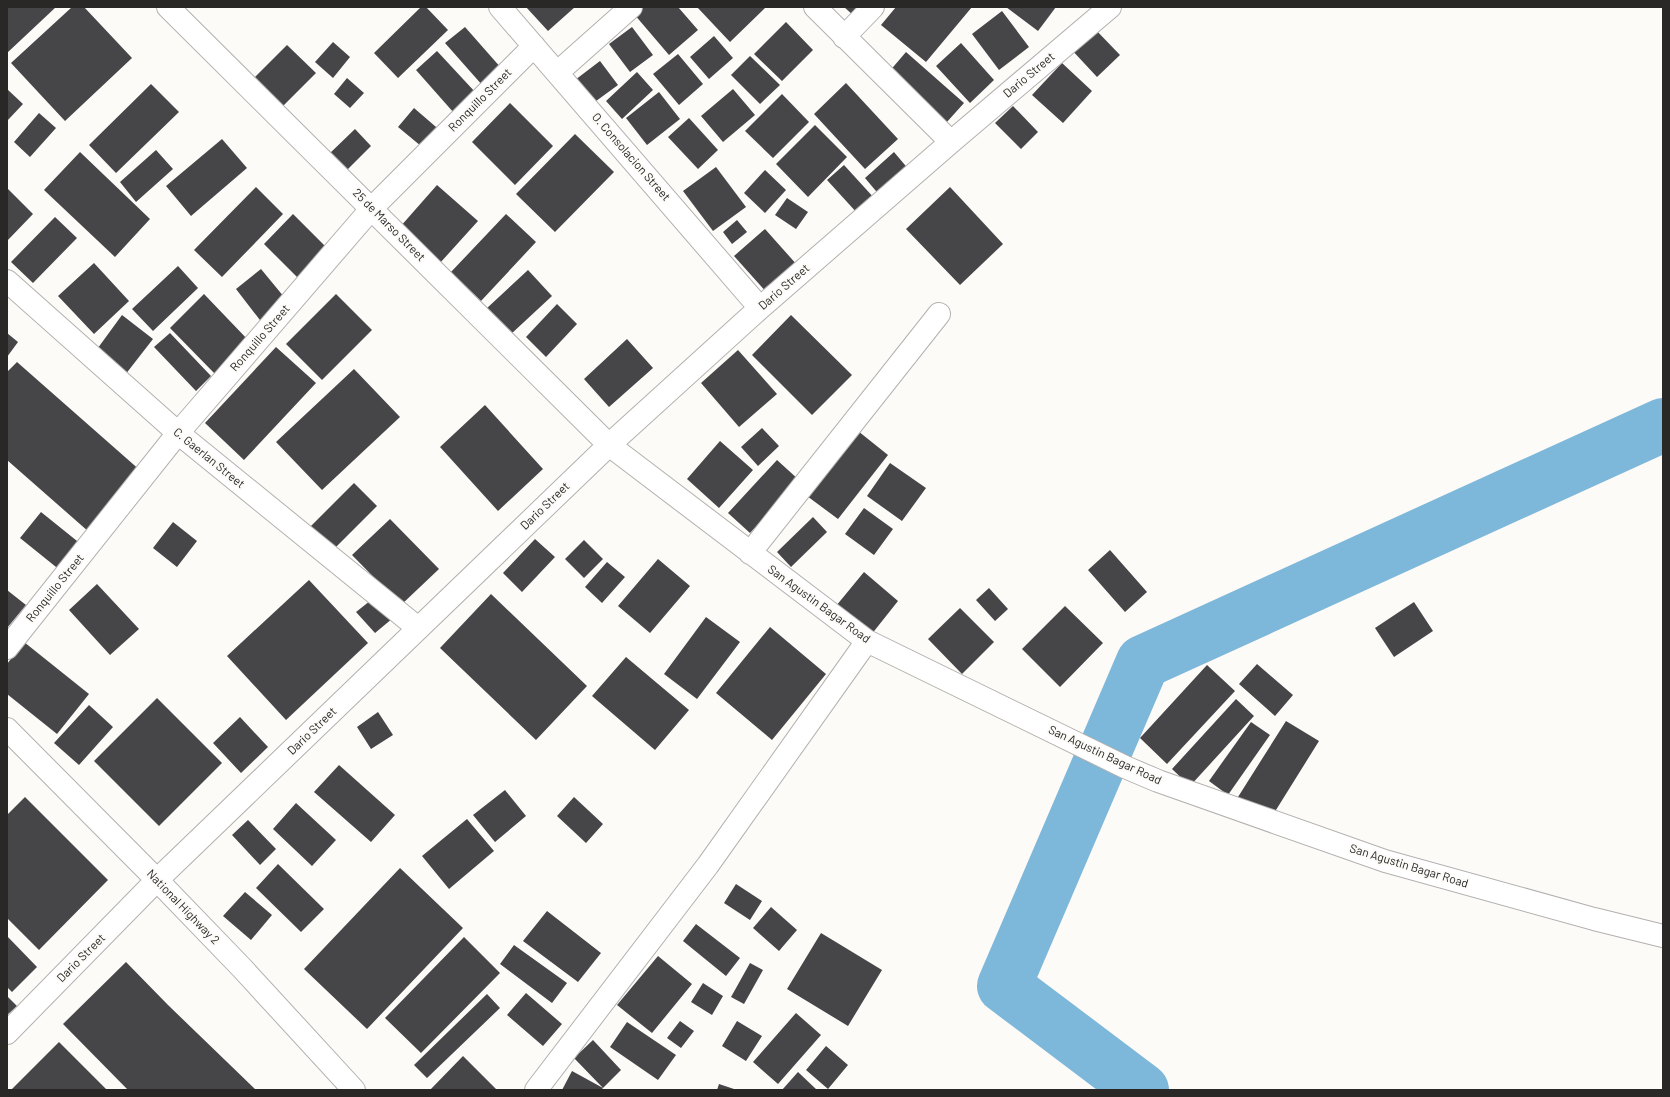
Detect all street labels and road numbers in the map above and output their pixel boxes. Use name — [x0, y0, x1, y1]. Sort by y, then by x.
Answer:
street label: Dario Street — [1000, 49, 1057, 100]
street label: Ronquillo Street — [445, 65, 514, 134]
street label: O. Consolacion Street — [590, 109, 674, 203]
street label: 25 de Marso Street — [351, 185, 429, 263]
street label: Dario Street — [755, 260, 812, 312]
street label: Ronquillo Street — [227, 301, 292, 374]
street label: C. Gaerlan Street — [171, 424, 248, 490]
street label: Dario Street — [517, 478, 572, 532]
street label: Ronquillo Street — [22, 550, 86, 624]
street label: San Agustin Bagar Road — [766, 561, 874, 645]
street label: Dario Street — [284, 703, 339, 757]
street label: San Agustin Bagar Road — [1047, 722, 1164, 787]
street label: San Agustin Bagar Road — [1348, 840, 1470, 890]
street label: National Highway 2 — [144, 866, 223, 947]
street label: Dario Street — [53, 930, 107, 984]

